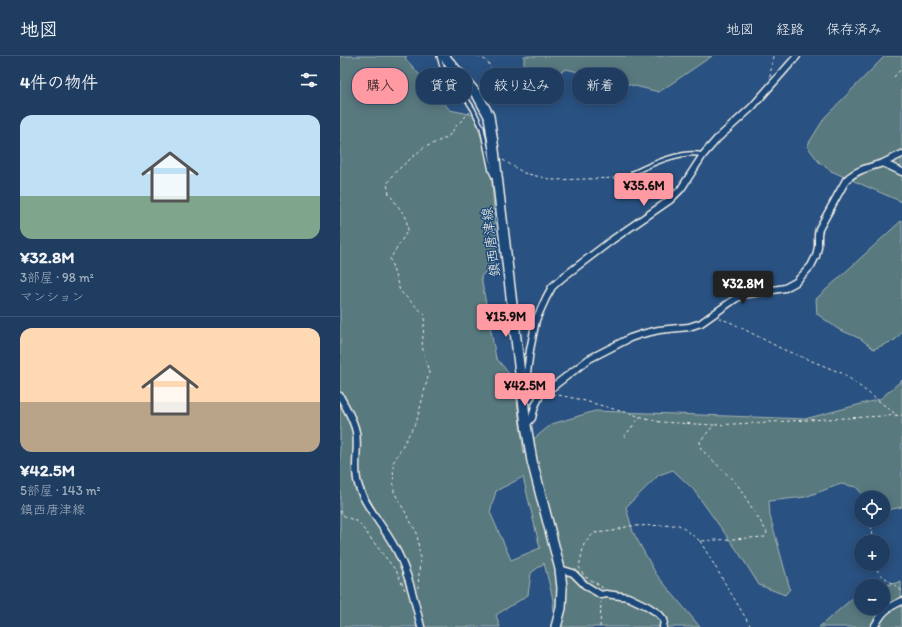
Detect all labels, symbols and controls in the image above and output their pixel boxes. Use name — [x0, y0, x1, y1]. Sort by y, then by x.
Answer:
text: 地図 — [20, 18, 58, 41]
text: 地図 — [726, 21, 754, 38]
text: 経路 — [776, 21, 804, 38]
text: 保存済み — [826, 21, 882, 38]
chip: 購入 — [352, 68, 408, 104]
chip: 賃貸 — [416, 68, 472, 104]
chip: 絞り込み — [480, 68, 564, 104]
chip: 新着 — [572, 68, 628, 104]
icon: filters — [298, 69, 320, 91]
text: 4件の物件 — [20, 72, 98, 92]
icon: home — [134, 141, 206, 213]
pin: ¥35.6M — [611, 173, 677, 207]
text: ¥35.6M — [623, 178, 665, 193]
street label: 鎮西唐津線 — [478, 206, 504, 278]
text: ¥32.8M — [20, 247, 75, 267]
text: 3部屋 · 98 m² — [20, 270, 94, 285]
pin: ¥32.8M — [710, 271, 776, 305]
text: ¥32.8M — [722, 276, 764, 291]
text: マンション — [20, 289, 84, 304]
pin: ¥15.9M — [473, 304, 539, 338]
text: ¥15.9M — [486, 309, 526, 324]
icon: home — [134, 354, 206, 426]
pin: ¥42.5M — [492, 373, 558, 407]
text: ¥42.5M — [504, 378, 546, 393]
text: ¥42.5M — [20, 460, 75, 480]
text: 5部屋 · 143 m² — [20, 483, 101, 498]
map controls — [854, 491, 890, 615]
button: locate — [854, 491, 890, 527]
text: 鎮西唐津線 — [20, 502, 85, 517]
button: + — [854, 535, 890, 571]
button: − — [854, 579, 890, 615]

